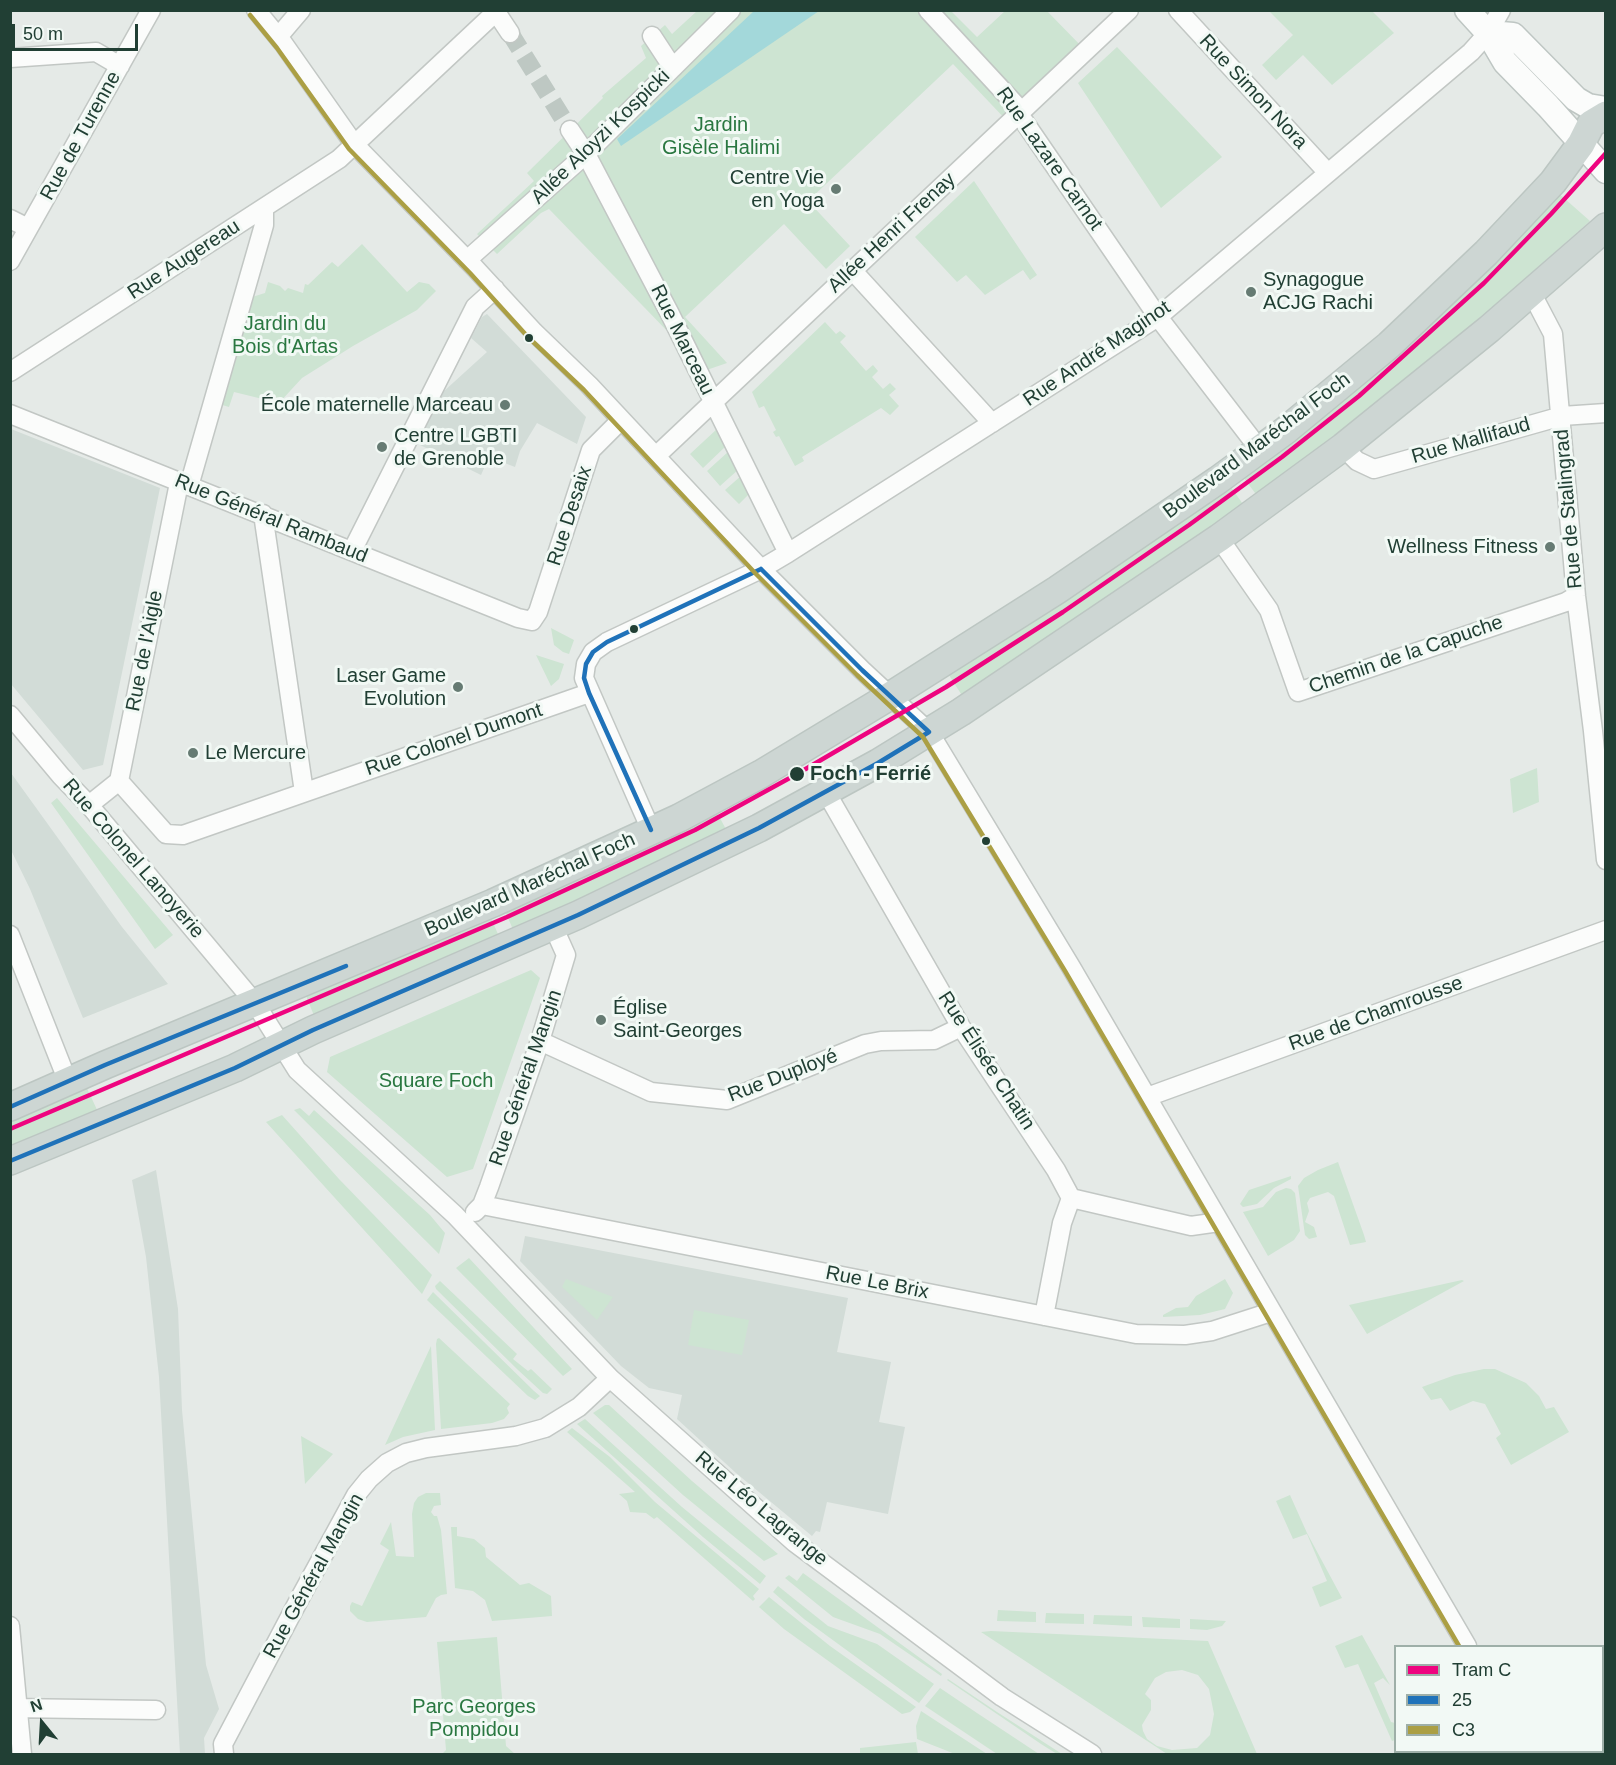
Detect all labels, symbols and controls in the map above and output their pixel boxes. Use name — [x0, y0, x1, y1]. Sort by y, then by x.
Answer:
scale bar — [15, 12, 141, 50]
text: 50 m — [23, 24, 63, 44]
street label: Rue Simon Nora — [1194, 30, 1312, 154]
street label: Allée Aloyzi Kospicki — [527, 65, 675, 209]
street label: Rue de Turenne — [36, 67, 126, 205]
street label: Rue Lazare Carnot — [991, 83, 1107, 235]
park label: Jardin Gisèle Halimi — [662, 113, 780, 160]
place label: Centre Vie en Yoga — [730, 166, 824, 213]
street label: Allée Henri Frenay — [823, 168, 961, 298]
marker: Centre Vie en Yoga — [829, 182, 843, 196]
street label: Rue Augereau — [123, 215, 245, 305]
place label: Synagogue ACJG Rachi — [1263, 268, 1373, 315]
street label: Rue Marceau — [645, 281, 719, 399]
marker: Synagogue ACJG Rachi — [1244, 285, 1258, 299]
street label: Rue André Maginot — [1019, 296, 1175, 412]
park label: Jardin du Bois d'Artas — [232, 312, 338, 359]
unlabelled marker — [523, 332, 535, 344]
street label: Boulevard Maréchal Foch — [1159, 368, 1355, 524]
place label: École maternelle Marceau — [261, 393, 493, 417]
marker: École maternelle Marceau — [498, 398, 512, 412]
street label: Rue Mallifaud — [1409, 413, 1533, 469]
place label: Centre LGBTI de Grenoble — [394, 424, 517, 471]
street label: Rue de Stalingrad — [1550, 428, 1588, 590]
marker: Centre LGBTI de Grenoble — [375, 440, 389, 454]
street label: Rue Desaix — [543, 463, 597, 569]
street label: Rue Général Rambaud — [171, 469, 371, 569]
place label: Wellness Fitness — [1387, 535, 1538, 559]
marker: Wellness Fitness — [1543, 540, 1557, 554]
street label: Rue de l'Aigle — [122, 588, 168, 714]
street label: Chemin de la Capuche — [1306, 611, 1506, 699]
unlabelled marker — [628, 623, 640, 635]
place label: Laser Game Evolution — [336, 664, 446, 711]
marker: Laser Game Evolution — [451, 680, 465, 694]
street label: Rue Colonel Dumont — [362, 698, 546, 782]
place label: Le Mercure — [205, 741, 306, 765]
marker: Le Mercure — [186, 746, 200, 760]
place label: Foch - Ferrié — [810, 762, 931, 786]
marker: Foch - Ferrié — [788, 765, 806, 783]
street label: Rue Colonel Lanoyerie — [57, 774, 209, 944]
street label: Boulevard Maréchal Foch — [421, 828, 639, 942]
unlabelled marker — [980, 835, 992, 847]
street label: Rue de Chamrousse — [1286, 971, 1466, 1057]
street label: Rue Général Mangin — [485, 987, 567, 1169]
street label: Rue Élisée Chatin — [932, 987, 1040, 1135]
place label: Église Saint-Georges — [613, 996, 742, 1043]
marker: Église Saint-Georges — [594, 1013, 608, 1027]
street label: Rue Duployé — [725, 1044, 841, 1108]
park label: Square Foch — [379, 1069, 493, 1093]
street label: Rue Le Brix — [823, 1261, 931, 1305]
street label: Rue Léo Lagrange — [690, 1447, 832, 1571]
street label: Rue Général Mangin — [259, 1489, 369, 1663]
legend — [1394, 1645, 1604, 1753]
text: Tram C — [1452, 1660, 1511, 1680]
text: 25 — [1452, 1690, 1472, 1710]
north arrow — [12, 1693, 72, 1753]
park label: Parc Georges Pompidou — [412, 1695, 536, 1742]
text: N — [28, 1696, 44, 1715]
text: C3 — [1452, 1720, 1475, 1740]

